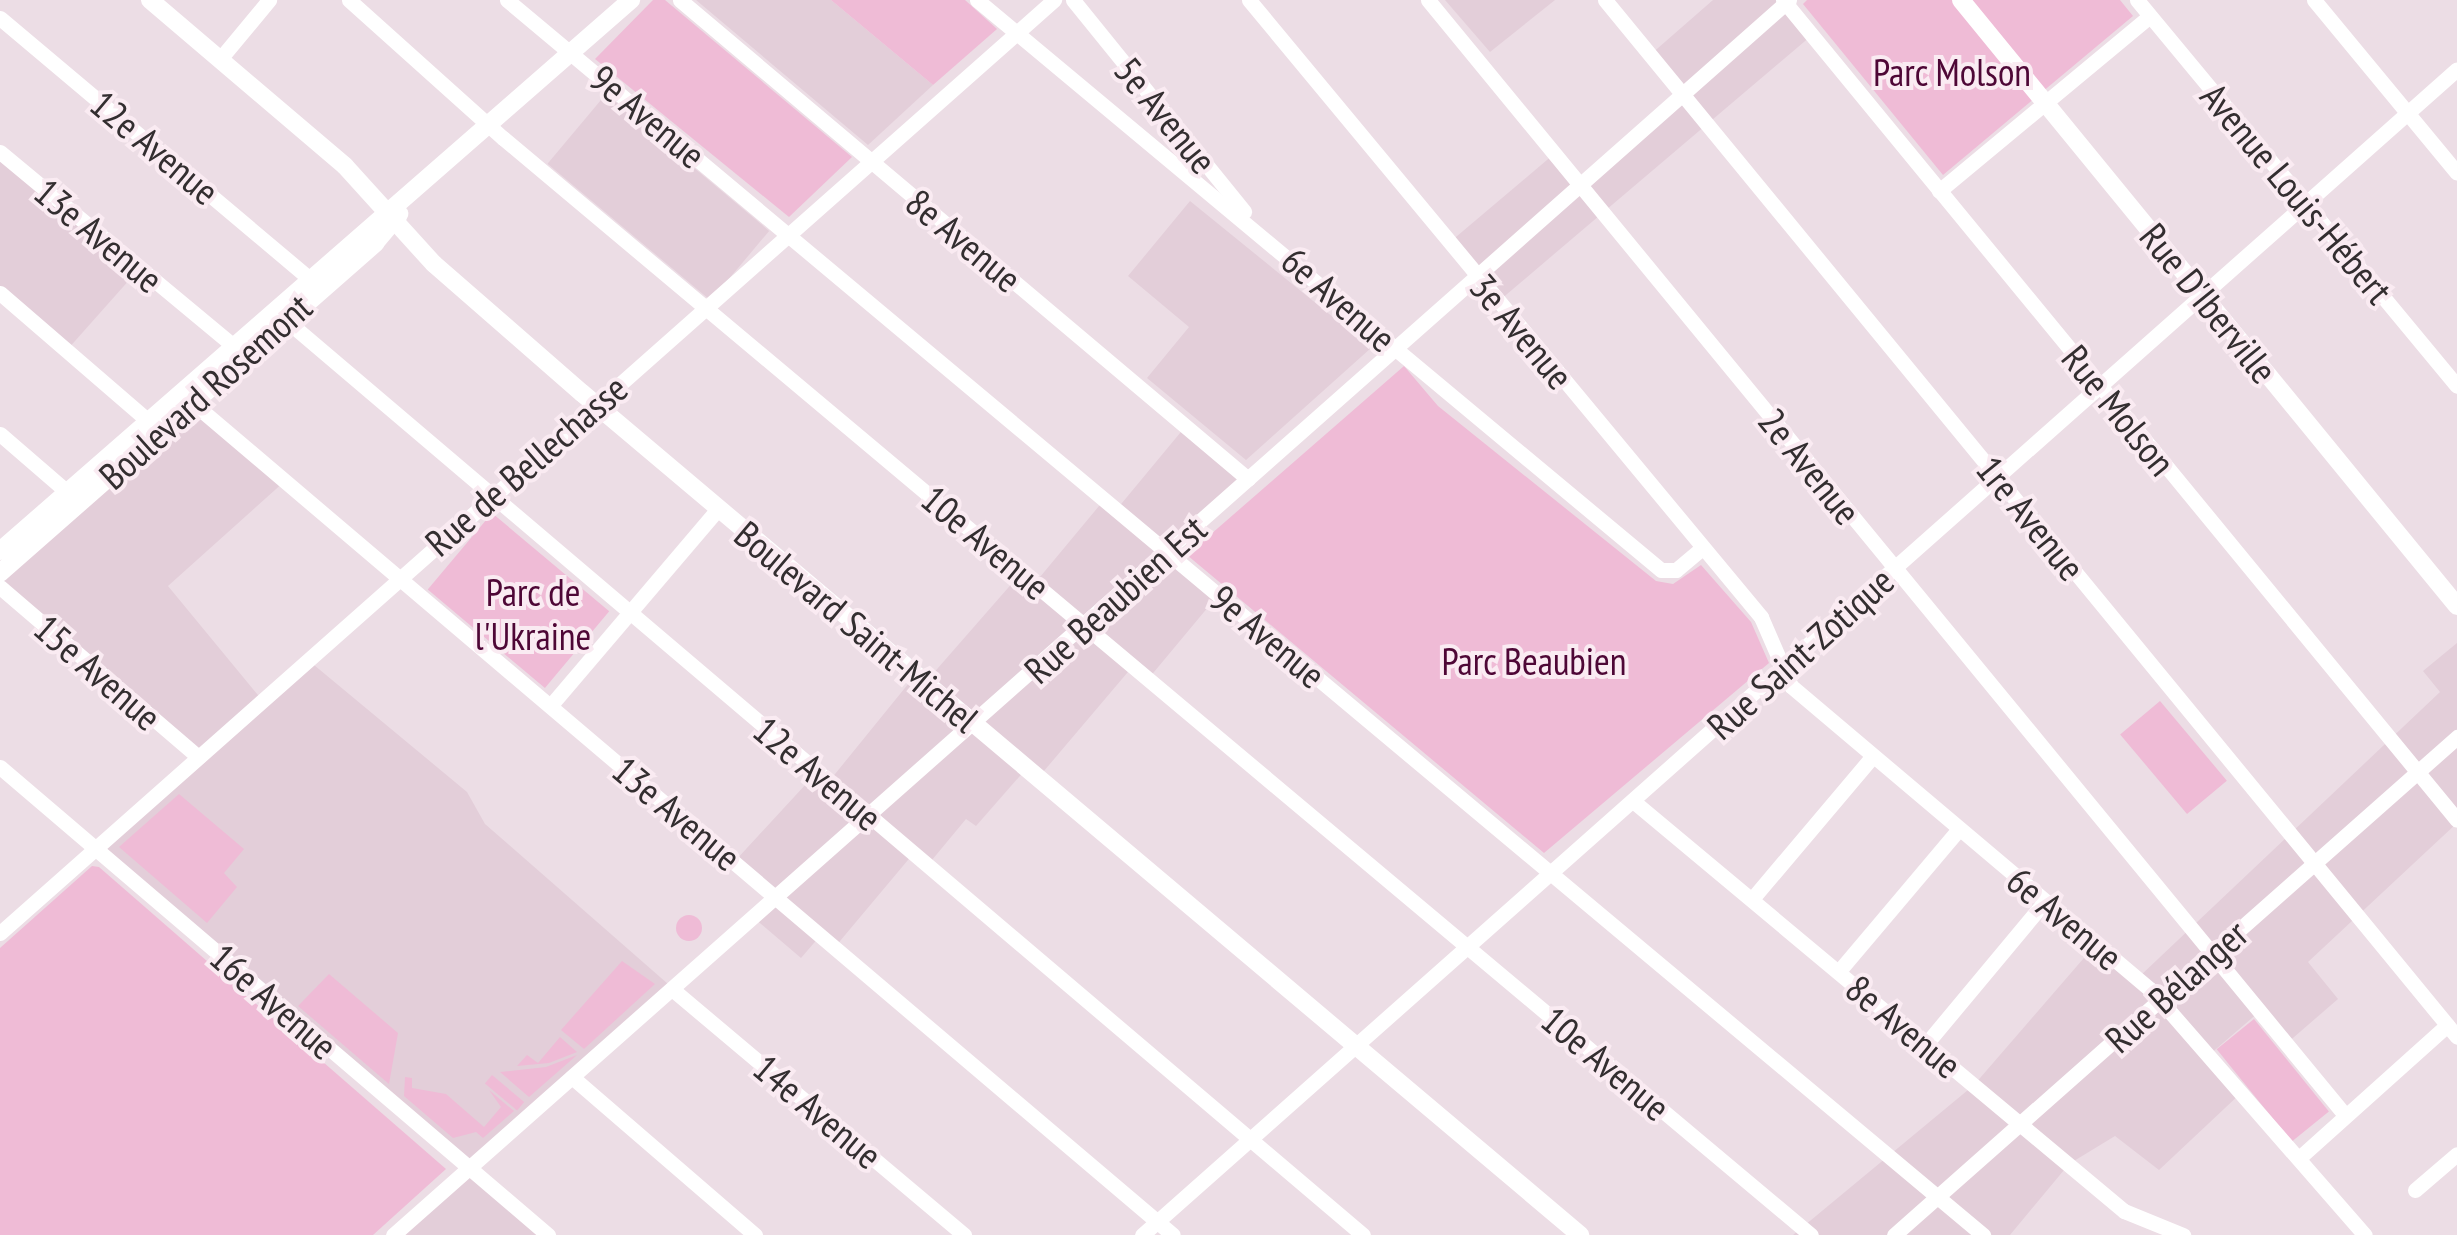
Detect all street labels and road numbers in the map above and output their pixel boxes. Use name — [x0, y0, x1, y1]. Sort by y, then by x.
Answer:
street label: 5e Avenue — [1105, 47, 1227, 183]
street label: 9e Avenue — [581, 55, 715, 177]
street label: Avenue Louis-Hébert — [2192, 74, 2402, 312]
street label: 12e Avenue — [81, 80, 229, 214]
street label: 13e Avenue — [25, 168, 173, 302]
street label: 8e Avenue — [897, 179, 1031, 301]
street label: Rue D'Iberville — [2131, 214, 2287, 392]
street label: 6e Avenue — [1272, 237, 1406, 361]
street label: 3e Avenue — [1461, 264, 1583, 398]
street label: Boulevard Rosemont — [90, 284, 320, 498]
street label: Rue Molson — [2053, 336, 2185, 484]
street label: Rue de Bellechasse — [416, 365, 636, 565]
street label: 2e Avenue — [1749, 398, 1871, 534]
street label: 1re Avenue — [1967, 446, 2095, 590]
street label: 10e Avenue — [912, 475, 1060, 609]
street label: Rue Beaubien Est — [1015, 506, 1215, 692]
street label: Boulevard Saint-Michel — [726, 511, 988, 741]
street label: Rue Saint-Zotique — [1698, 558, 1902, 748]
street label: 9e Avenue — [1201, 575, 1335, 697]
street label: 15e Avenue — [25, 604, 171, 740]
street label: 12e Avenue — [744, 706, 892, 840]
street label: 13e Avenue — [603, 746, 751, 880]
street label: 6e Avenue — [1998, 857, 2132, 979]
street label: Rue Bélanger — [2096, 910, 2256, 1062]
street label: 16e Avenue — [201, 933, 347, 1069]
street label: 8e Avenue — [1837, 965, 1971, 1087]
street label: 10e Avenue — [1532, 996, 1680, 1130]
street label: 14e Avenue — [744, 1044, 892, 1178]

